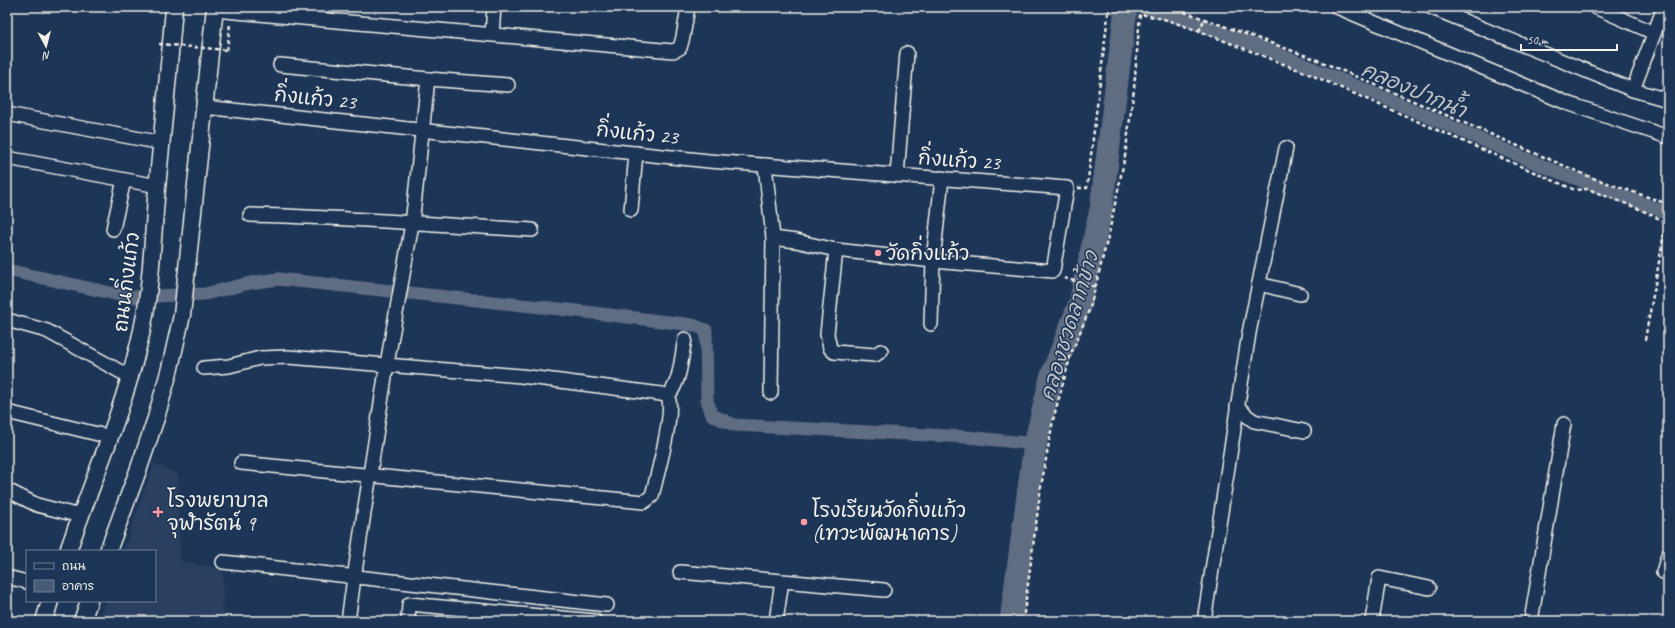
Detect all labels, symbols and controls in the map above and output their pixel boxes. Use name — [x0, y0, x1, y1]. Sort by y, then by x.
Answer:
north arrow — [26, 26, 66, 66]
scale bar — [1521, 26, 1617, 52]
text: 50 m — [1527, 32, 1549, 48]
text: N — [41, 49, 51, 64]
water label: คลองปากน้ำ — [1358, 50, 1475, 124]
street label: กิ่งแก้ว 23 — [273, 76, 360, 115]
street label: กิ่งแก้ว 23 — [595, 111, 682, 150]
street label: กิ่งแก้ว 23 — [917, 139, 1003, 176]
street label: ถนนกิ่งแก้ว — [102, 230, 145, 333]
place label: วัดกิ่งแก้ว — [886, 235, 969, 266]
water label: คลองชวดลากข้าว — [1034, 247, 1104, 404]
marker: วัดกิ่งแก้ว — [873, 248, 883, 258]
place label: โรงพยาบาล จุฬารัตน์ 9 — [167, 487, 268, 539]
place label: โรงเรียนวัดกิ่งแก้ว (เทวะพัฒนาคาร) — [812, 492, 966, 546]
marker: โรงพยาบาล จุฬารัตน์ 9 — [152, 506, 164, 518]
marker: โรงเรียนวัดกิ่งแก้ว (เทวะพัฒนาคาร) — [799, 517, 809, 527]
legend — [26, 550, 156, 602]
text: ถนน — [62, 558, 86, 574]
text: อาคาร — [62, 578, 94, 594]

